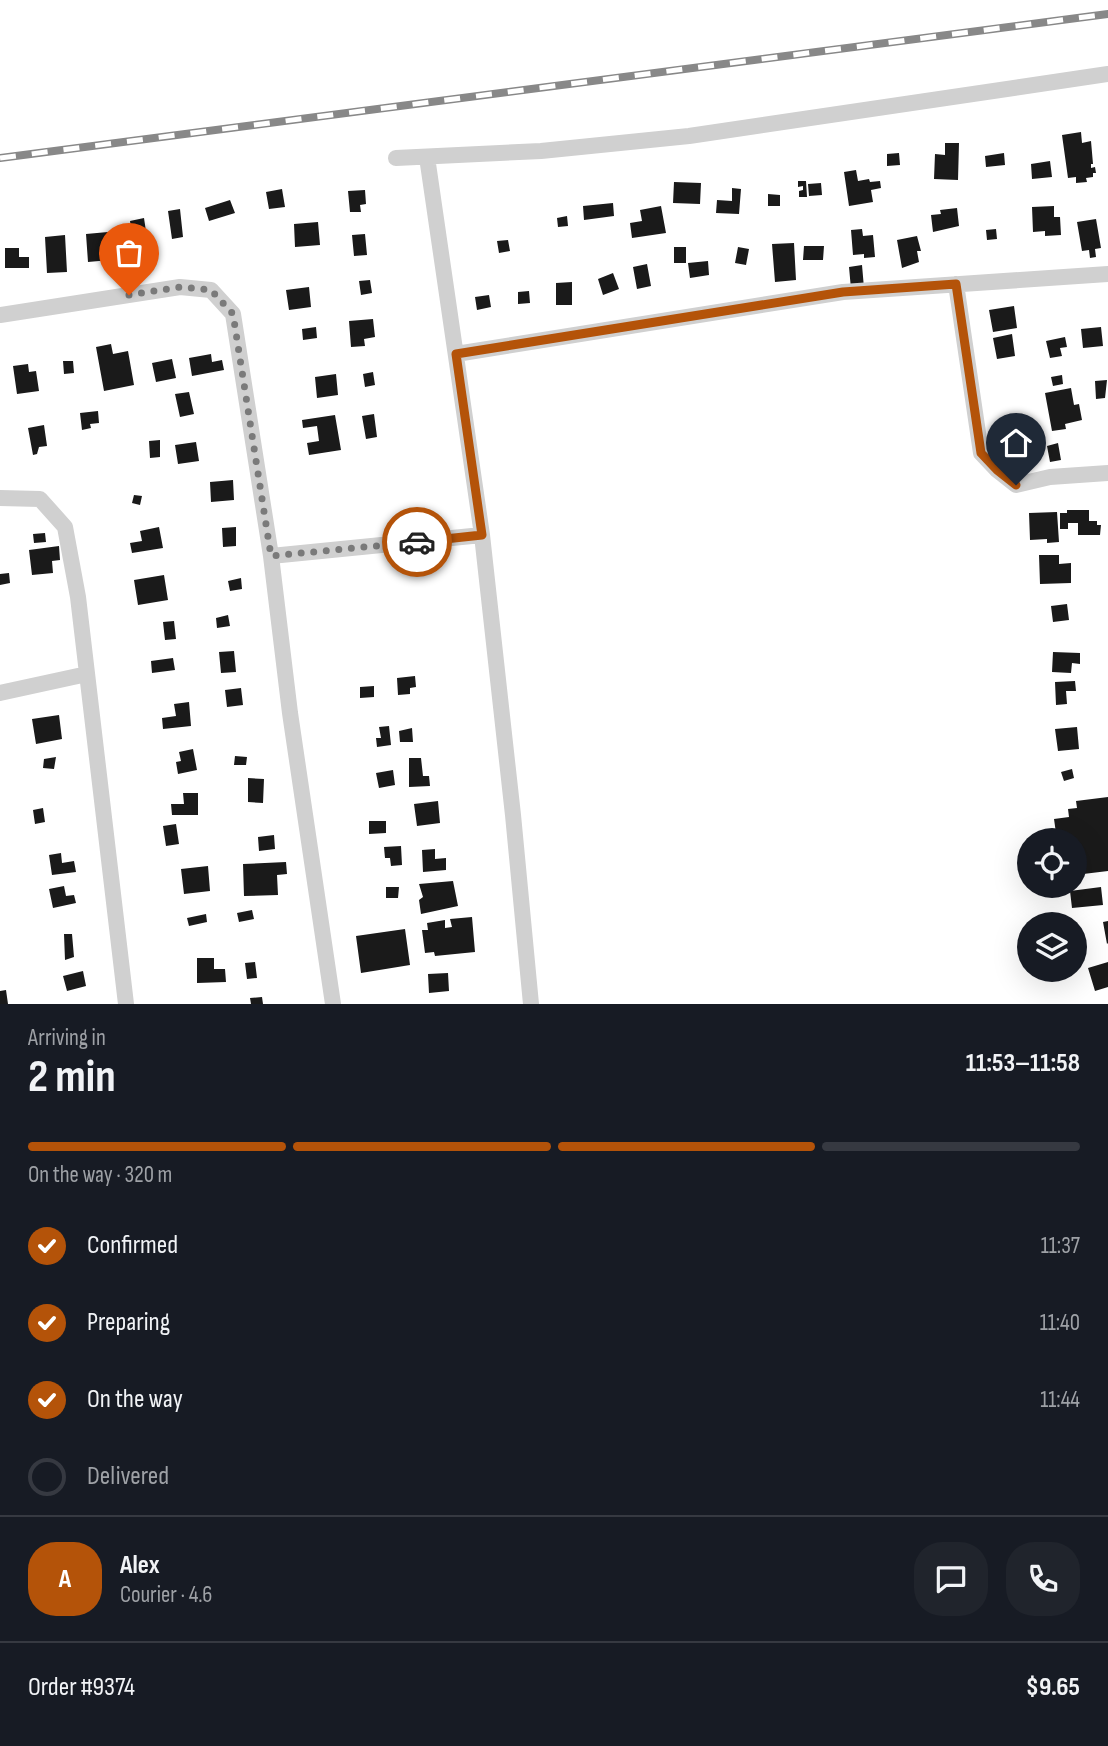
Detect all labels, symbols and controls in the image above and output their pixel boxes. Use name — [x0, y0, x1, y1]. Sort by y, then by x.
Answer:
pin — [99, 223, 159, 295]
icon: bag — [110, 234, 148, 272]
pin — [986, 413, 1046, 485]
icon: home — [997, 424, 1035, 462]
courier — [382, 507, 452, 577]
icon: car — [398, 523, 436, 561]
map controls — [1017, 828, 1087, 982]
button: locate — [1017, 828, 1087, 898]
button: layers — [1017, 912, 1087, 982]
text: Arriving in — [28, 1024, 106, 1052]
text: 11:53–11:58 — [966, 1048, 1080, 1079]
text: 2 min — [28, 1050, 116, 1105]
text: On the way · 320 m — [28, 1161, 172, 1189]
icon: check — [28, 1227, 66, 1265]
text: Confirmed — [87, 1230, 178, 1261]
text: 11:37 — [1041, 1232, 1080, 1260]
icon: check — [28, 1304, 66, 1342]
text: Preparing — [87, 1307, 170, 1338]
text: 11:40 — [1040, 1309, 1080, 1337]
icon: check — [28, 1381, 66, 1419]
text: On the way — [87, 1384, 183, 1415]
text: 11:44 — [1040, 1386, 1080, 1414]
text: Delivered — [87, 1461, 169, 1492]
button: chat — [914, 1542, 988, 1616]
button: phone — [1006, 1542, 1080, 1616]
text: Alex — [120, 1550, 160, 1581]
text: A — [59, 1564, 71, 1595]
text: Courier · 4.6 — [120, 1581, 212, 1609]
text: Order #9374 — [28, 1672, 135, 1703]
text: $9.65 — [1026, 1672, 1080, 1703]

